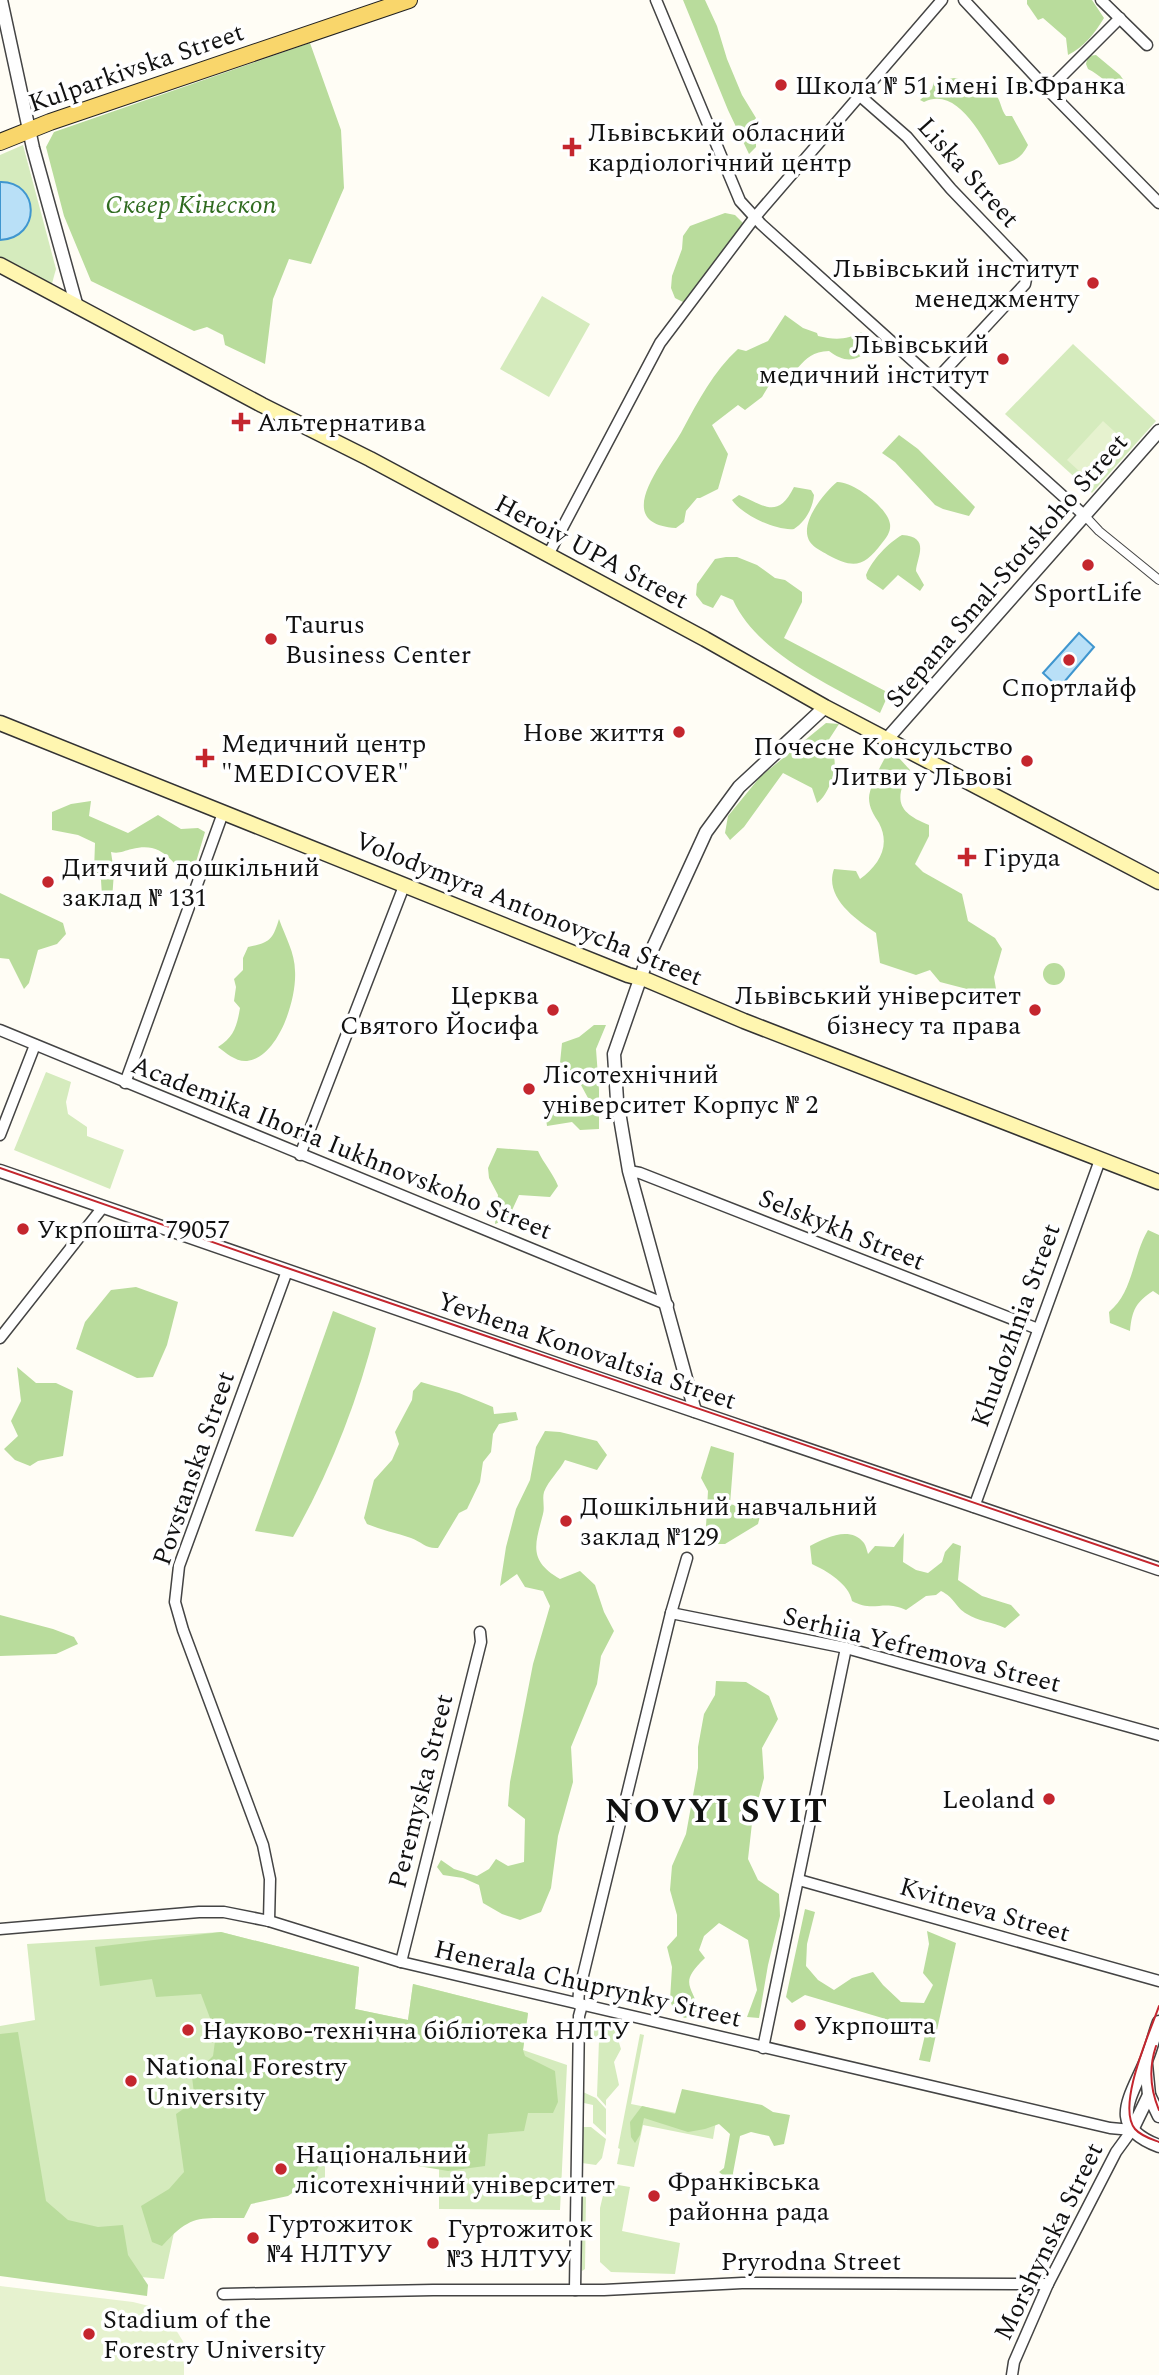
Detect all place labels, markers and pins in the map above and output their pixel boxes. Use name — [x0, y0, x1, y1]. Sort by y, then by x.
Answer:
place label: Школа № 51 імені Ів.Франка — [795, 66, 1126, 106]
marker: Школа № 51 імені Ів.Франка — [773, 77, 789, 93]
place label: Львівський обласний кардіологічний центр — [588, 113, 852, 183]
marker: Львівський обласний кардіологічний центр — [562, 137, 582, 157]
place label: Львівський інститут менеджменту — [833, 249, 1081, 319]
marker: Львівський інститут менеджменту — [1085, 275, 1101, 291]
place label: Львівський медичний інститут — [759, 325, 989, 395]
marker: Львівський медичний інститут — [995, 351, 1011, 367]
place label: Альтернатива — [257, 403, 426, 443]
marker: Альтернатива — [231, 412, 251, 432]
marker: SportLife — [1080, 557, 1096, 573]
place label: SportLife — [1034, 573, 1142, 613]
place label: Taurus Business Center — [285, 605, 471, 675]
marker: Taurus Business Center — [263, 631, 279, 647]
marker: Спортлайф — [1061, 652, 1077, 668]
place label: Спортлайф — [1001, 668, 1137, 708]
place label: Нове життя — [522, 713, 665, 753]
place label: Медичний центр "MEDICOVER" — [221, 724, 426, 794]
marker: Нове життя — [671, 724, 687, 740]
place label: Почесне Консульство Литви у Львові — [753, 727, 1013, 797]
marker: Медичний центр "MEDICOVER" — [195, 748, 215, 768]
marker: Почесне Консульство Литви у Львові — [1019, 753, 1035, 769]
place label: Гіруда — [983, 838, 1061, 878]
marker: Гіруда — [957, 847, 977, 867]
place label: Дитячий дошкільний заклад № 131 — [62, 848, 320, 918]
marker: Дитячий дошкільний заклад № 131 — [40, 874, 56, 890]
place label: Церква Святого Йосифа — [340, 976, 539, 1046]
place label: Львівський університет бізнесу та права — [735, 976, 1021, 1046]
marker: Церква Святого Йосифа — [545, 1002, 561, 1018]
marker: Львівський університет бізнесу та права — [1027, 1002, 1043, 1018]
place label: Лісотехнічний університет Корпус № 2 — [542, 1055, 818, 1125]
marker: Лісотехнічний університет Корпус № 2 — [521, 1081, 537, 1097]
place label: Укрпошта 79057 — [37, 1210, 230, 1250]
marker: Укрпошта 79057 — [15, 1221, 31, 1237]
place label: Дошкільний навчальний заклад №129 — [580, 1487, 878, 1557]
marker: Дошкільний навчальний заклад №129 — [558, 1513, 574, 1529]
place label: Leoland — [942, 1780, 1035, 1820]
marker: Leoland — [1041, 1791, 1057, 1807]
place label: Укрпошта — [814, 2006, 936, 2046]
place label: Науково-технічна бібліотека НЛТУ — [202, 2011, 630, 2051]
marker: Укрпошта — [792, 2017, 808, 2033]
marker: Науково-технічна бібліотека НЛТУ — [180, 2022, 196, 2038]
place label: National Forestry University — [145, 2047, 348, 2117]
marker: National Forestry University — [123, 2073, 139, 2089]
place label: Національний лісотехнічний університет — [295, 2135, 615, 2205]
marker: Національний лісотехнічний університет — [273, 2161, 289, 2177]
place label: Франківська районна рада — [668, 2162, 830, 2232]
marker: Франківська районна рада — [646, 2188, 662, 2204]
place label: Гуртожиток №4 НЛТУУ — [267, 2204, 413, 2274]
place label: Гуртожиток №3 НЛТУУ — [447, 2209, 593, 2279]
marker: Гуртожиток №4 НЛТУУ — [245, 2230, 261, 2246]
marker: Гуртожиток №3 НЛТУУ — [425, 2235, 441, 2251]
place label: Stadium of the Forestry University — [103, 2300, 326, 2370]
marker: Stadium of the Forestry University — [81, 2326, 97, 2342]

